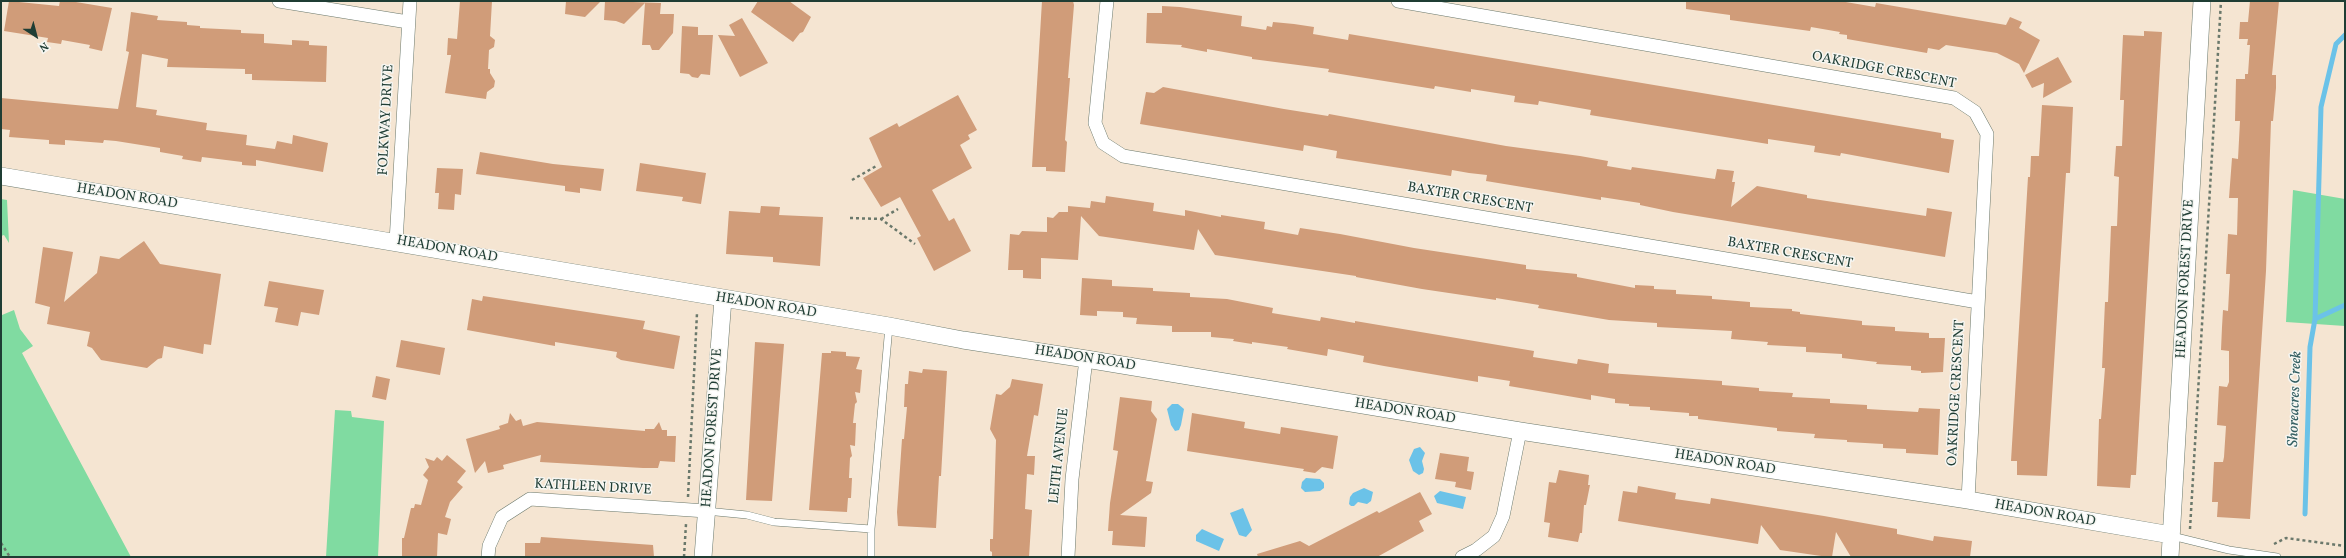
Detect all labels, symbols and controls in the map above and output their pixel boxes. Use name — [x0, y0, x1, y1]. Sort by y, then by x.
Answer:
north arrow — [16, 16, 56, 56]
text: N — [36, 38, 51, 55]
street label: OAKRIDGE CRESCENT — [1810, 49, 1958, 93]
street label: FOLKWAY DRIVE — [376, 64, 398, 176]
street label: BAXTER CRESCENT — [1406, 180, 1534, 218]
street label: HEADON ROAD — [75, 181, 179, 213]
street label: HEADON FOREST DRIVE — [2173, 199, 2199, 359]
street label: HEADON ROAD — [395, 233, 499, 267]
street label: BAXTER CRESCENT — [1726, 235, 1854, 273]
street label: HEADON ROAD — [714, 290, 818, 322]
street label: OAKRIDGE CRESCENT — [1945, 319, 1969, 467]
street label: HEADON ROAD — [1033, 343, 1137, 375]
street label: HEADON FOREST DRIVE — [699, 348, 727, 508]
water label: Shoreacres Creek — [2285, 351, 2307, 447]
street label: HEADON ROAD — [1353, 396, 1457, 428]
street label: LEITH AVENUE — [1047, 407, 1073, 505]
street label: HEADON ROAD — [1673, 447, 1777, 479]
street label: KATHLEEN DRIVE — [534, 477, 652, 499]
street label: HEADON ROAD — [1993, 497, 2097, 531]

